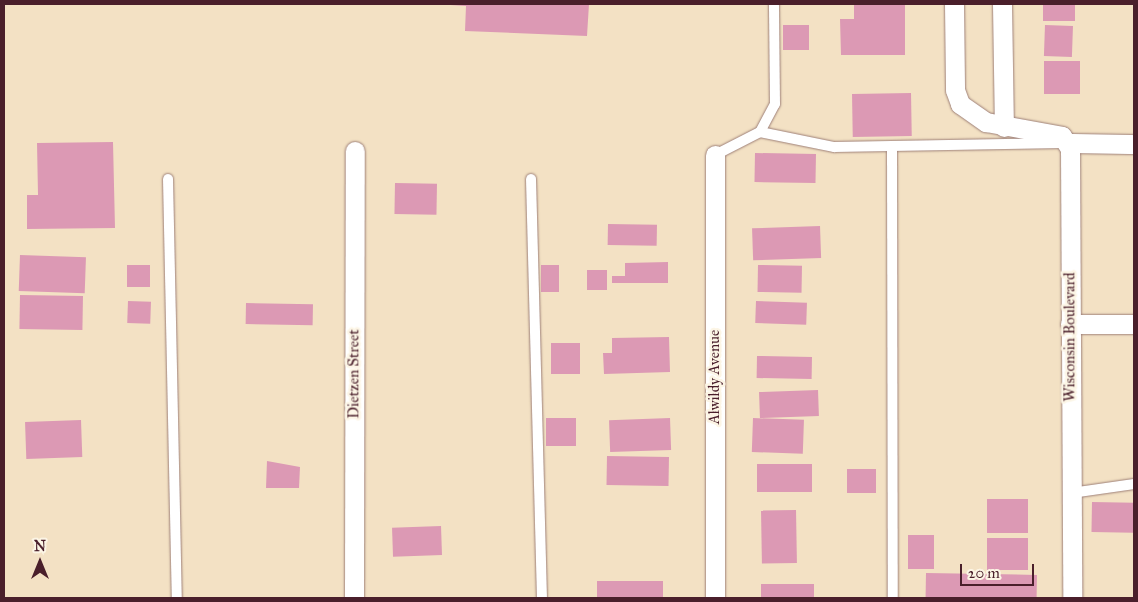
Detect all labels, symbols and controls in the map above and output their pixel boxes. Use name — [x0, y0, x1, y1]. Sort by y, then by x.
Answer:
street label: Wisconsin Boulevard — [1061, 272, 1079, 402]
street label: Dietzen Street — [345, 329, 363, 419]
street label: Alwildy Avenue — [706, 330, 724, 424]
north arrow — [15, 537, 65, 587]
text: N — [34, 538, 46, 555]
scale bar — [963, 554, 1037, 586]
text: 20 m — [968, 564, 1000, 582]

